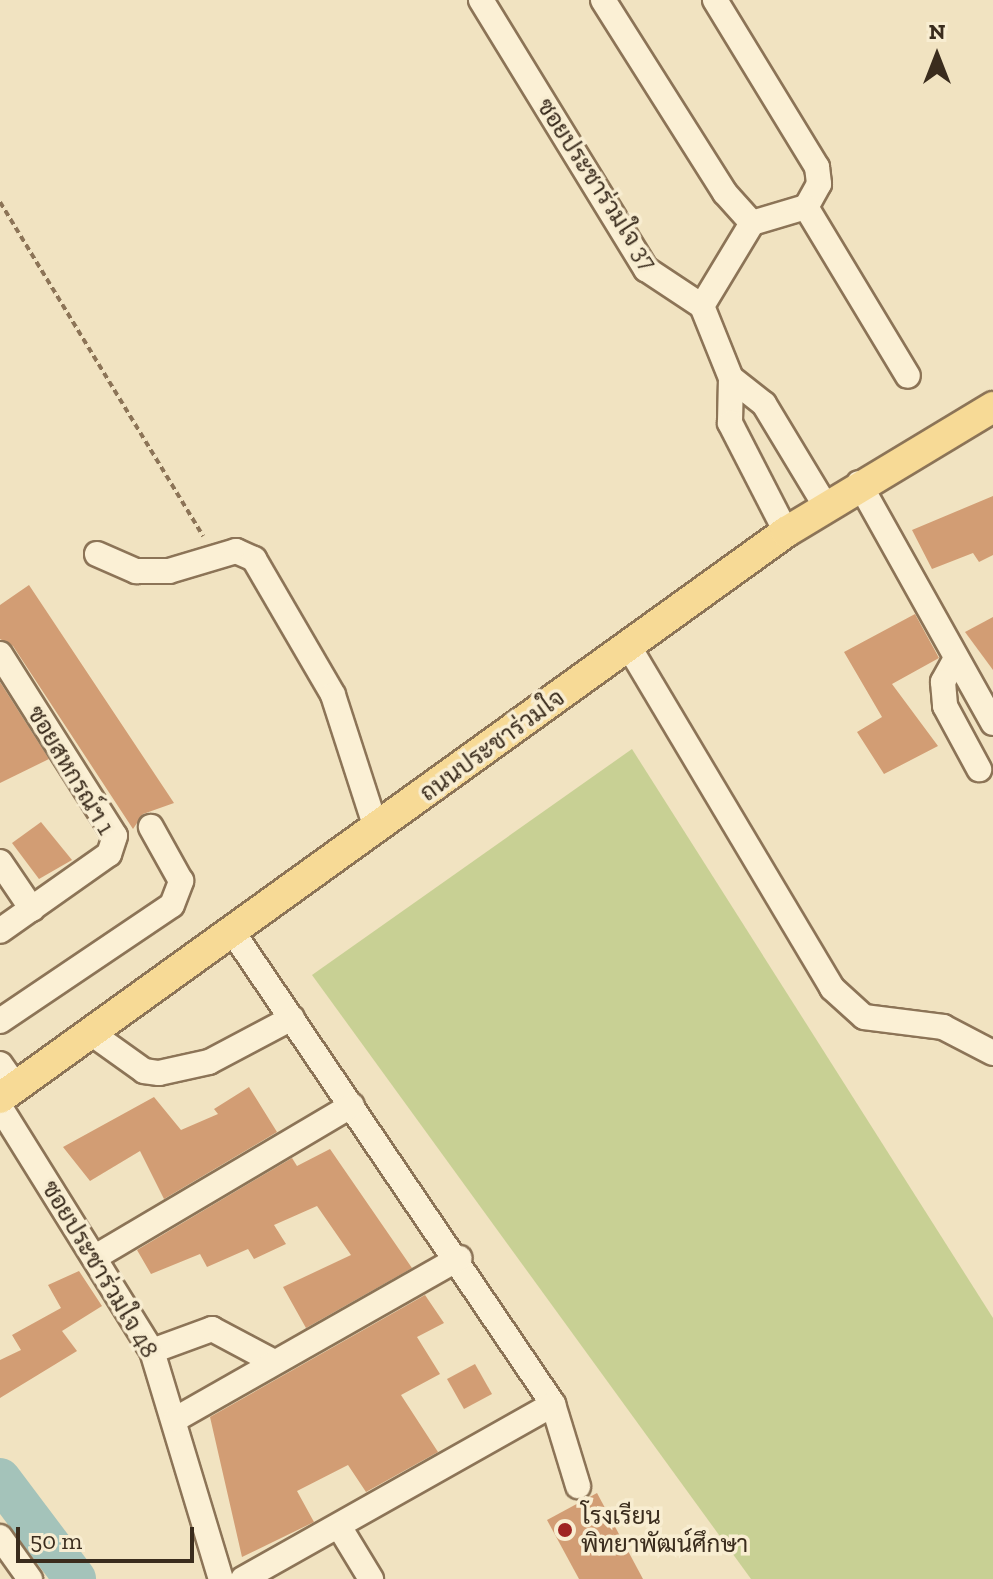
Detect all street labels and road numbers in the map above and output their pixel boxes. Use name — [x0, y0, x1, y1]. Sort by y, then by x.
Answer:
street label: ซอยประชาร่วมใจ 37 — [531, 93, 663, 275]
street label: ถนนประชาร่วมใจ — [414, 683, 570, 807]
street label: ซอยสหกรณ์ฯ 1 — [21, 700, 121, 840]
street label: ซอยประชาร่วมใจ 48 — [36, 1175, 164, 1363]

